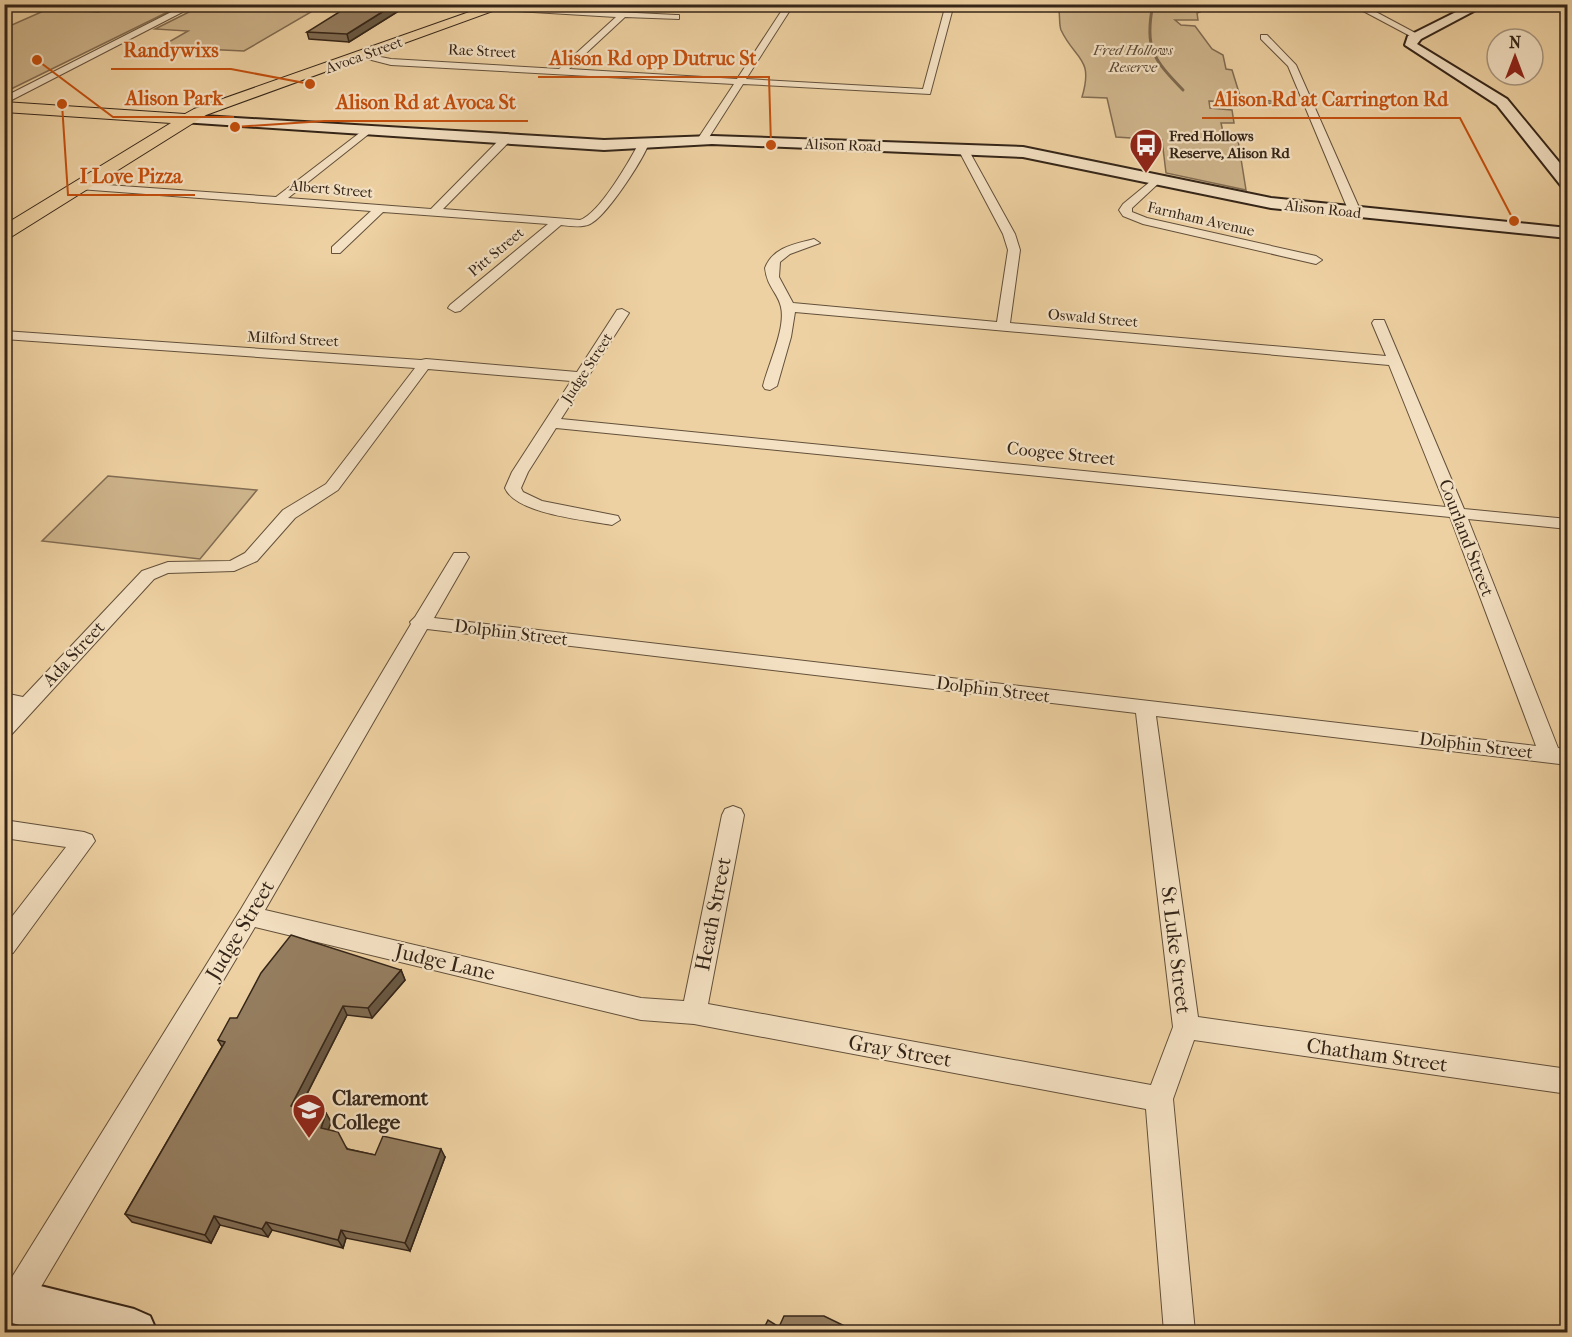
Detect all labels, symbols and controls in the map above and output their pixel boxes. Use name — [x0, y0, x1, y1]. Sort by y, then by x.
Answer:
north arrow — [1485, 27, 1545, 87]
callout: Randywixs — [111, 31, 231, 69]
street label: Avoca Street — [322, 33, 406, 78]
text: N — [1509, 33, 1522, 52]
text: Randywixs — [123, 39, 219, 62]
callout: Alison Rd opp Dutruc St — [538, 39, 769, 77]
street label: Rae Street — [447, 40, 517, 62]
park label: Fred Hollows Reserve — [1092, 41, 1173, 76]
text: Alison Rd opp Dutruc St — [547, 47, 758, 70]
callout: Alison Park — [113, 79, 234, 117]
callout: Alison Rd at Carrington Rd — [1202, 80, 1460, 118]
callout: Alison Rd at Avoca St — [324, 83, 528, 121]
text: Alison Park — [123, 87, 223, 110]
text: Alison Rd at Carrington Rd — [1212, 88, 1449, 111]
text: Alison Rd at Avoca St — [334, 91, 517, 114]
bus stop icon: Fred Hollows Reserve, Alison Rd — [1128, 127, 1164, 174]
place label: Fred Hollows Reserve, Alison Rd — [1168, 127, 1290, 162]
street label: Alison Road — [803, 135, 882, 155]
callout: I Love Pizza — [68, 157, 195, 195]
text: I Love Pizza — [80, 165, 183, 188]
street label: Albert Street — [288, 176, 374, 202]
street label: Alison Road — [1283, 196, 1363, 222]
street label: Farnham Avenue — [1146, 198, 1257, 240]
street label: Pitt Street — [465, 223, 528, 280]
street label: Oswald Street — [1047, 305, 1139, 331]
street label: Milford Street — [247, 328, 340, 350]
street label: Judge Street — [557, 329, 617, 407]
street label: Coogee Street — [1006, 438, 1117, 470]
street label: Courland Street — [1434, 477, 1498, 600]
street label: Dolphin Street — [453, 616, 570, 650]
street label: Ada Street — [38, 617, 110, 692]
street label: Dolphin Street — [935, 673, 1052, 707]
street label: Dolphin Street — [1418, 729, 1535, 763]
street label: Heath Street — [690, 854, 736, 973]
street label: Judge Street — [200, 875, 279, 986]
street label: St Luke Street — [1156, 885, 1196, 1016]
street label: Judge Lane — [391, 938, 497, 985]
street label: Gray Street — [847, 1030, 954, 1072]
street label: Chatham Street — [1305, 1033, 1449, 1077]
place label: Claremont College — [332, 1086, 429, 1134]
school or university icon: Claremont College — [291, 1092, 327, 1139]

